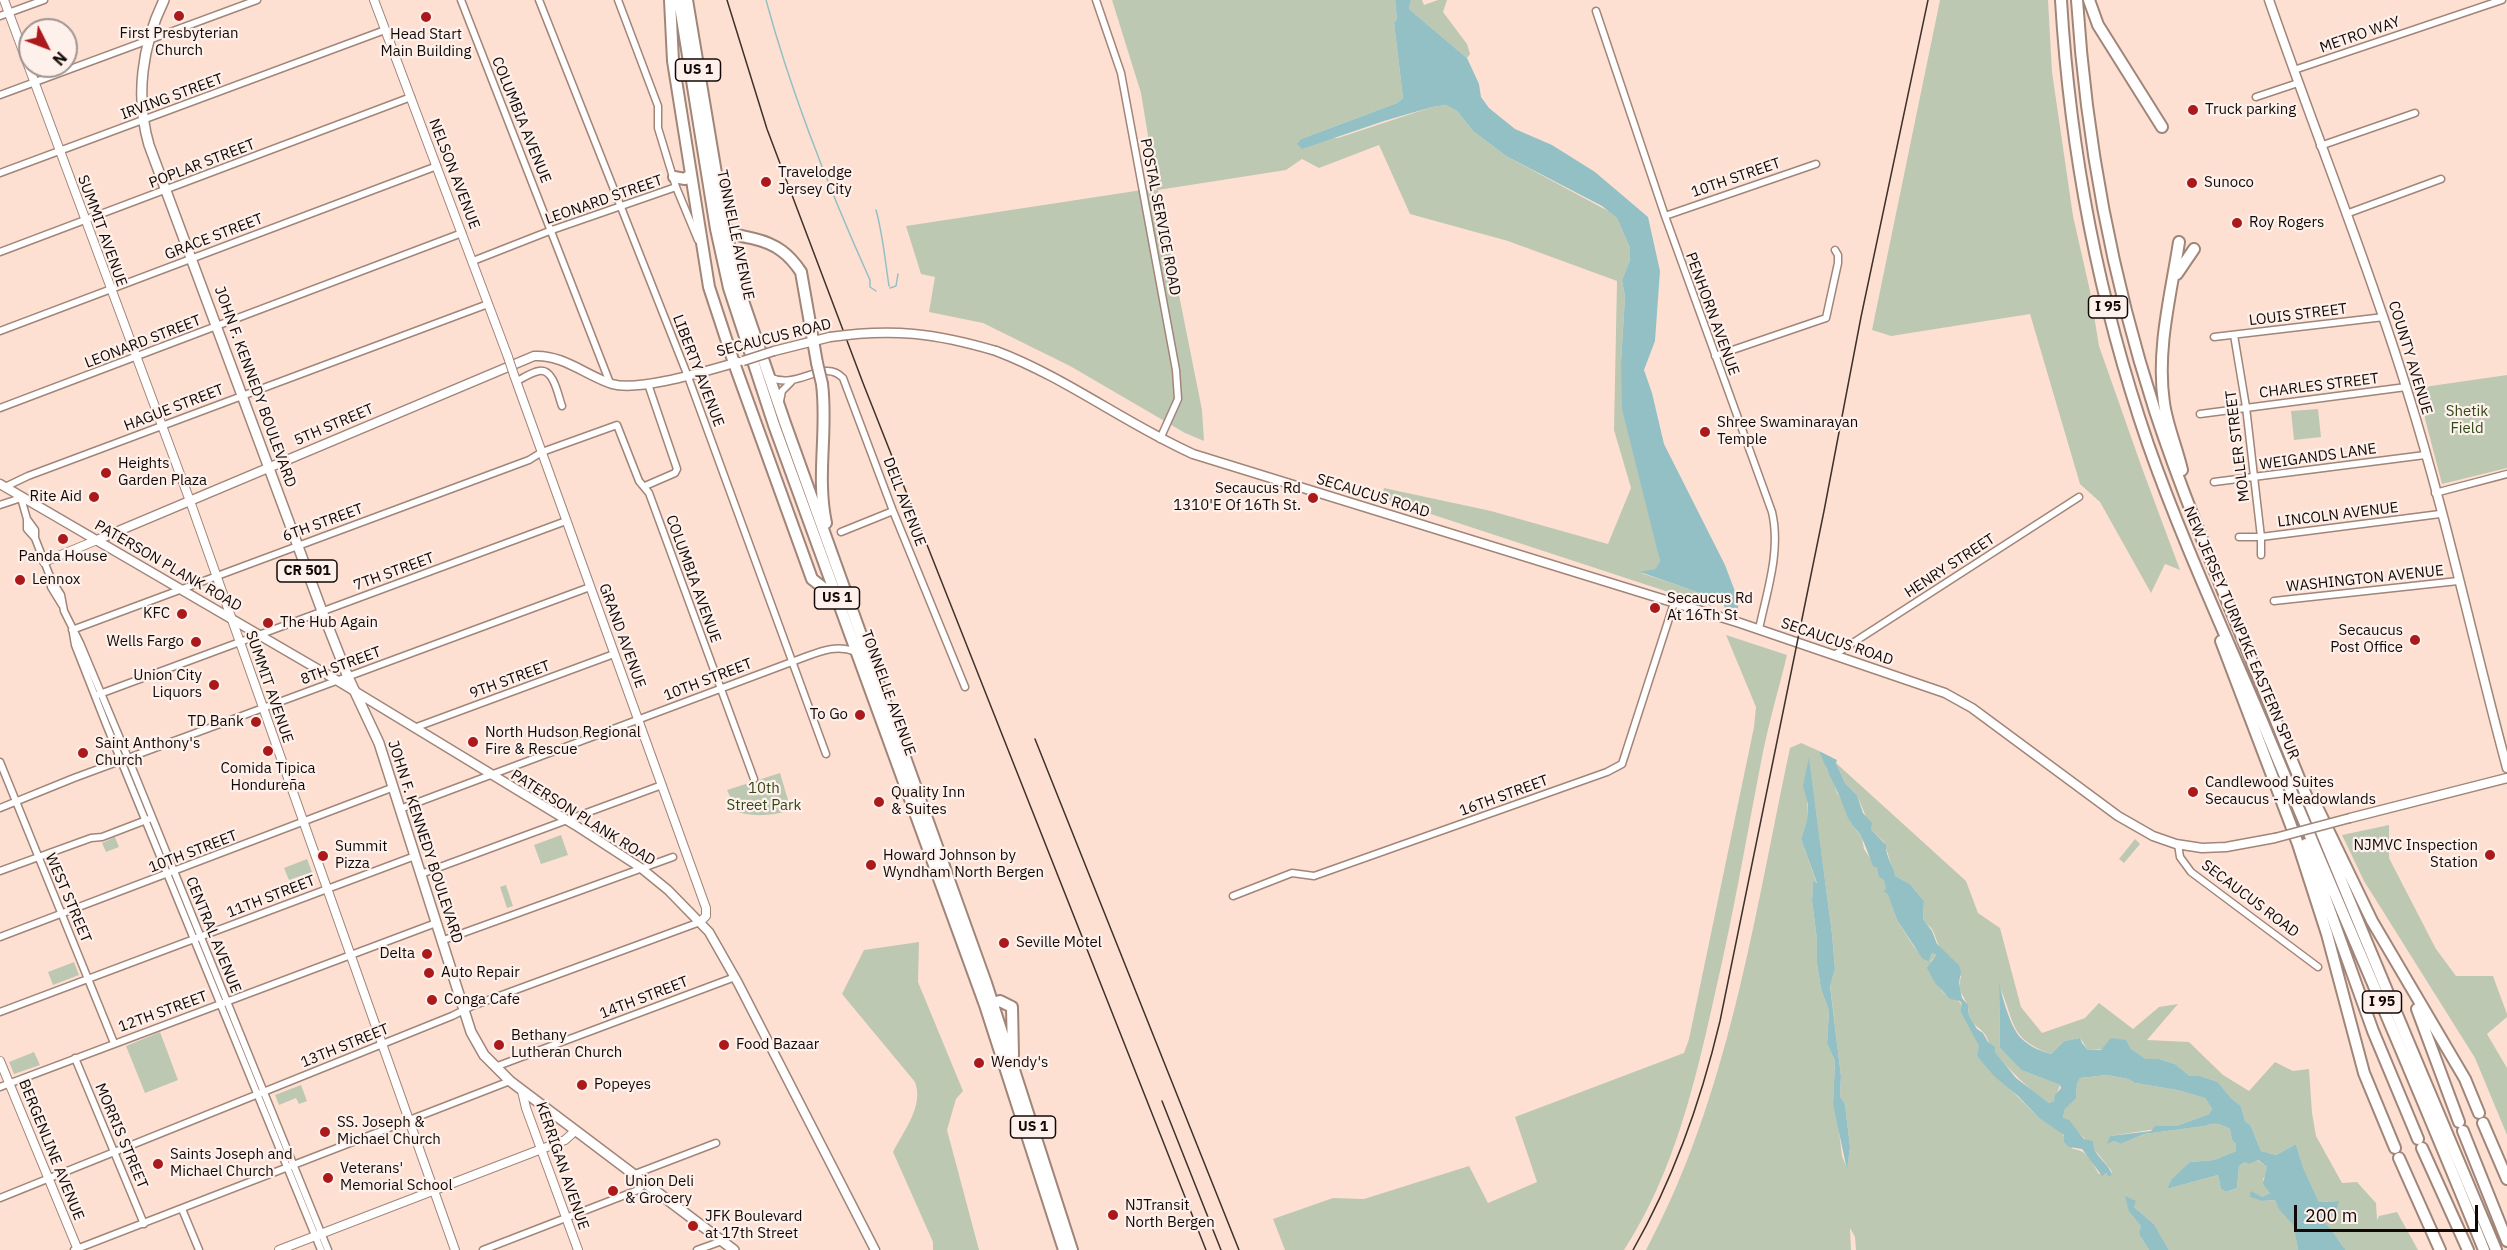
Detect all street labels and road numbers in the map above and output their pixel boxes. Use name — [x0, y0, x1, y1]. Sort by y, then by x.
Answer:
street label: METRO WAY — [2317, 13, 2403, 57]
street label: COLUMBIA AVENUE — [487, 54, 555, 186]
road number: US 1 — [676, 59, 720, 81]
street label: IRVING STREET — [118, 70, 226, 124]
street label: NELSON AVENUE — [425, 116, 483, 232]
street label: POPLAR STREET — [146, 136, 258, 192]
street label: POSTAL SERVICE ROAD — [1136, 137, 1184, 297]
street label: 10TH STREET — [1689, 154, 1783, 202]
street label: TONNELLE AVENUE — [712, 168, 758, 302]
street label: LEONARD STREET — [543, 171, 665, 229]
street label: SUMMIT AVENUE — [73, 173, 131, 289]
street label: GRACE STREET — [162, 210, 266, 264]
street label: PENHORN AVENUE — [1681, 250, 1743, 378]
street label: JOHN F. KENNEDY BOULEVARD — [210, 284, 300, 490]
road number: I 95 — [2088, 296, 2128, 318]
street label: COUNTY AVENUE — [2384, 299, 2436, 417]
street label: LOUIS STREET — [2248, 300, 2348, 330]
street label: LEONARD STREET — [82, 312, 204, 372]
street label: LIBERTY AVENUE — [668, 312, 728, 430]
street label: SECAUCUS ROAD — [715, 315, 833, 361]
street label: CHARLES STREET — [2258, 370, 2380, 402]
street label: HAGUE STREET — [121, 381, 227, 435]
street label: MOLLER STREET — [2222, 389, 2254, 503]
street label: 5TH STREET — [292, 400, 376, 450]
street label: WEIGANDS LANE — [2258, 440, 2378, 474]
street label: DELL AVENUE — [879, 455, 929, 549]
street label: SECAUCUS ROAD — [1314, 470, 1432, 522]
street label: LINCOLN AVENUE — [2276, 499, 2400, 531]
street label: 6TH STREET — [280, 500, 366, 546]
street label: NEW JERSEY TURNPIKE EASTERN SPUR — [2179, 504, 2303, 762]
street label: COLUMBIA AVENUE — [662, 513, 724, 645]
street label: PATERSON PLANK ROAD — [91, 516, 245, 616]
street label: HENRY STREET — [1901, 530, 1999, 602]
street label: 7TH STREET — [351, 549, 437, 595]
road number: CR 501 — [277, 560, 337, 582]
street label: WASHINGTON AVENUE — [2285, 562, 2445, 596]
street label: GRAND AVENUE — [595, 581, 649, 691]
road number: US 1 — [814, 587, 860, 609]
street label: SECAUCUS ROAD — [1778, 614, 1896, 670]
street label: SUMMIT AVENUE — [241, 628, 297, 746]
street label: TONNELLE AVENUE — [857, 628, 919, 758]
street label: 8TH STREET — [298, 643, 384, 689]
street label: 10TH STREET — [661, 655, 755, 705]
street label: 9TH STREET — [467, 657, 553, 703]
street label: JOHN F. KENNEDY BOULEVARD — [384, 738, 466, 946]
street label: PATERSON PLANK ROAD — [507, 766, 659, 870]
street label: 16TH STREET — [1457, 772, 1551, 820]
street label: 10TH STREET — [146, 827, 240, 877]
street label: WEST STREET — [41, 851, 95, 945]
street label: SECAUCUS ROAD — [2198, 856, 2302, 942]
street label: 11TH STREET — [224, 872, 318, 922]
street label: CENTRAL AVENUE — [181, 874, 245, 996]
street label: 14TH STREET — [597, 973, 691, 1023]
street label: 12TH STREET — [116, 988, 210, 1036]
road number: I 95 — [2362, 991, 2402, 1013]
street label: 13TH STREET — [298, 1020, 392, 1072]
street label: BERGENLINE AVENUE — [14, 1077, 88, 1223]
street label: MORRIS STREET — [91, 1080, 151, 1192]
street label: KERRIGAN AVENUE — [532, 1100, 592, 1232]
road number: US 1 — [1010, 1116, 1056, 1138]

